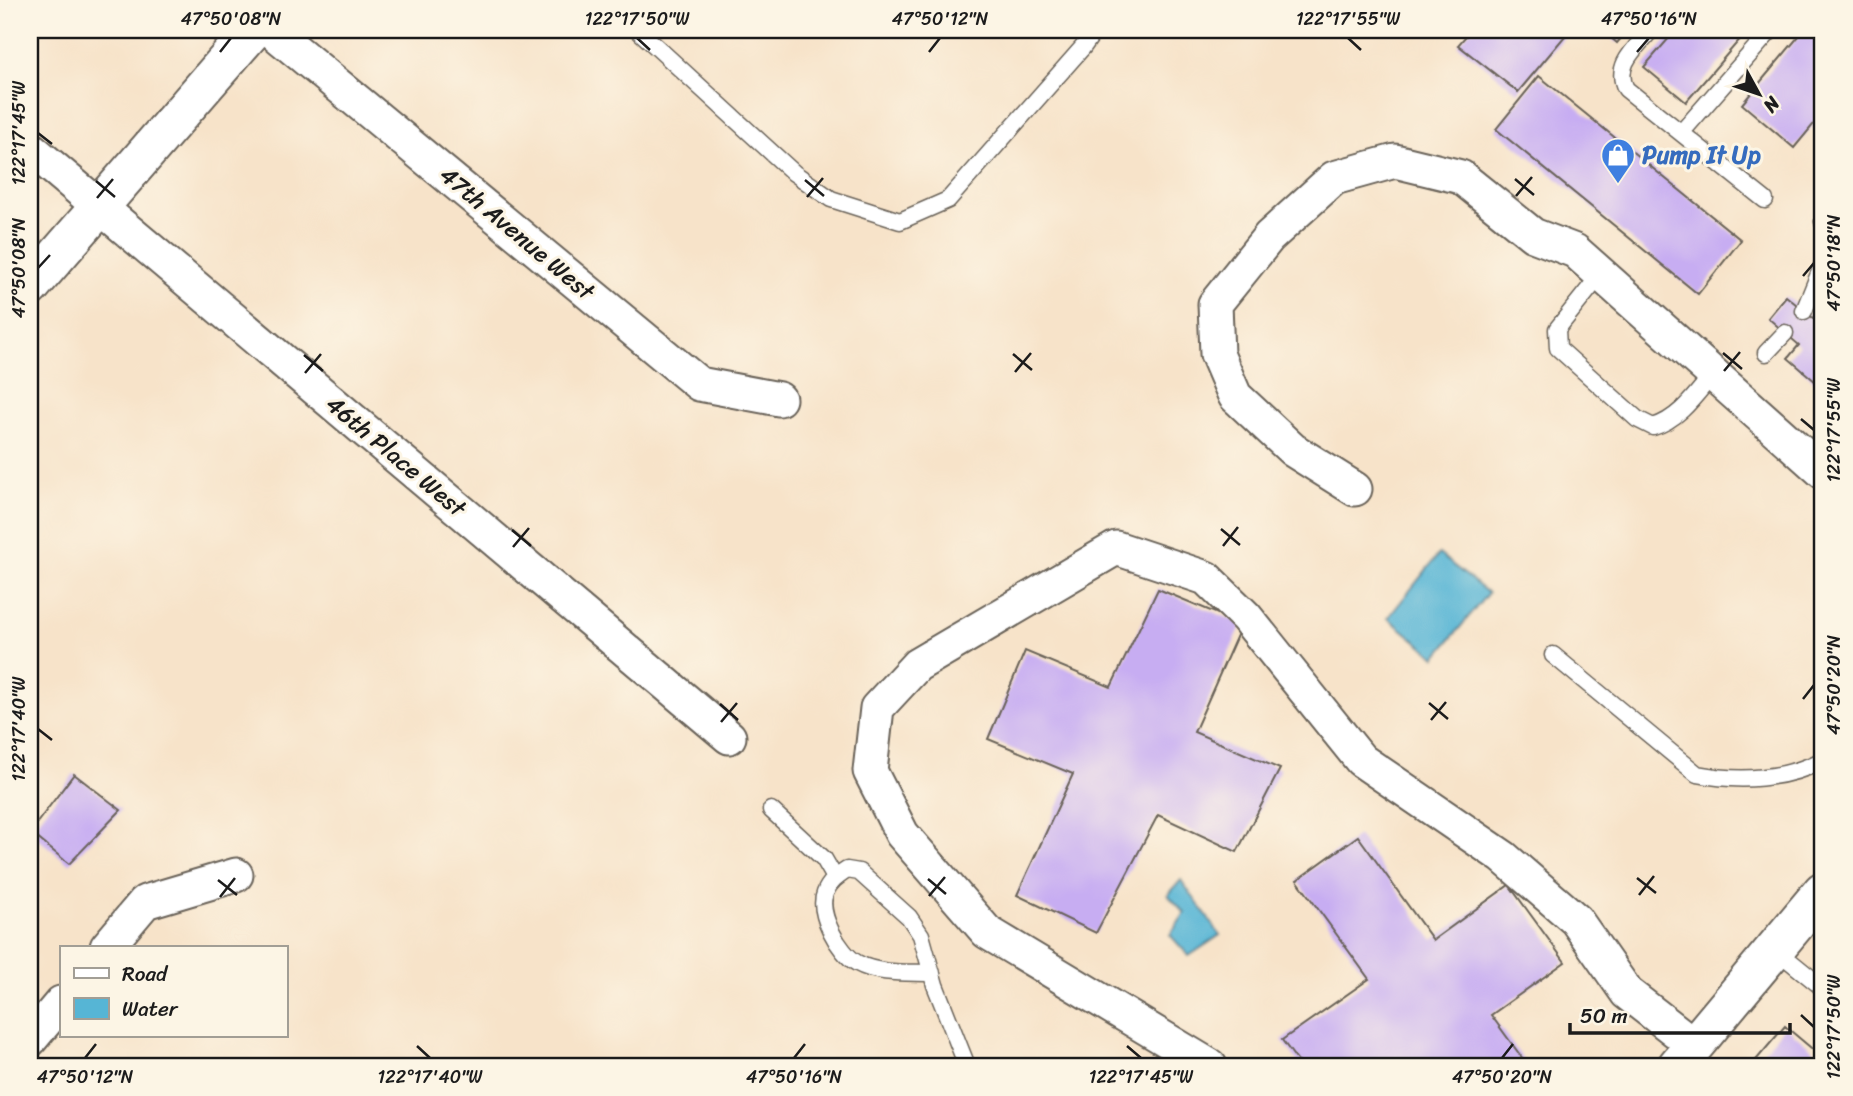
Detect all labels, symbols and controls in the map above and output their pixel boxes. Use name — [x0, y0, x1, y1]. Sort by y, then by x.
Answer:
text: 47°50'08"N — [181, 3, 282, 35]
text: 122°17'50"W — [585, 3, 690, 35]
text: 47°50'12"N — [892, 3, 989, 35]
text: 122°17'55"W — [1296, 3, 1401, 35]
text: 47°50'16"N — [1601, 3, 1698, 35]
north arrow — [1724, 60, 1794, 130]
text: 122°17'45"W — [3, 80, 35, 185]
text: N — [1754, 88, 1789, 121]
place label: Pump It Up — [1642, 134, 1761, 176]
shop icon: Pump It Up — [1599, 136, 1637, 185]
street label: 47th Avenue West — [430, 155, 605, 312]
text: 47°50'18"N — [1818, 214, 1850, 311]
text: 47°50'08"N — [3, 217, 35, 318]
text: 122°17'55"W — [1818, 377, 1850, 482]
street label: 46th Place West — [316, 384, 477, 529]
text: 47°50'20"N — [1818, 634, 1850, 735]
text: 122°17'40"W — [3, 675, 35, 781]
legend — [60, 946, 287, 1036]
text: Road — [122, 955, 169, 993]
text: 122°17'50"W — [1818, 974, 1850, 1079]
text: Water — [122, 990, 179, 1028]
scale bar — [1570, 991, 1790, 1035]
text: 50 m — [1580, 997, 1628, 1035]
text: 47°50'12"N — [37, 1061, 134, 1093]
text: 122°17'40"W — [378, 1061, 484, 1093]
text: 47°50'16"N — [746, 1061, 843, 1093]
text: 122°17'45"W — [1089, 1061, 1194, 1093]
text: 47°50'20"N — [1452, 1061, 1553, 1093]

